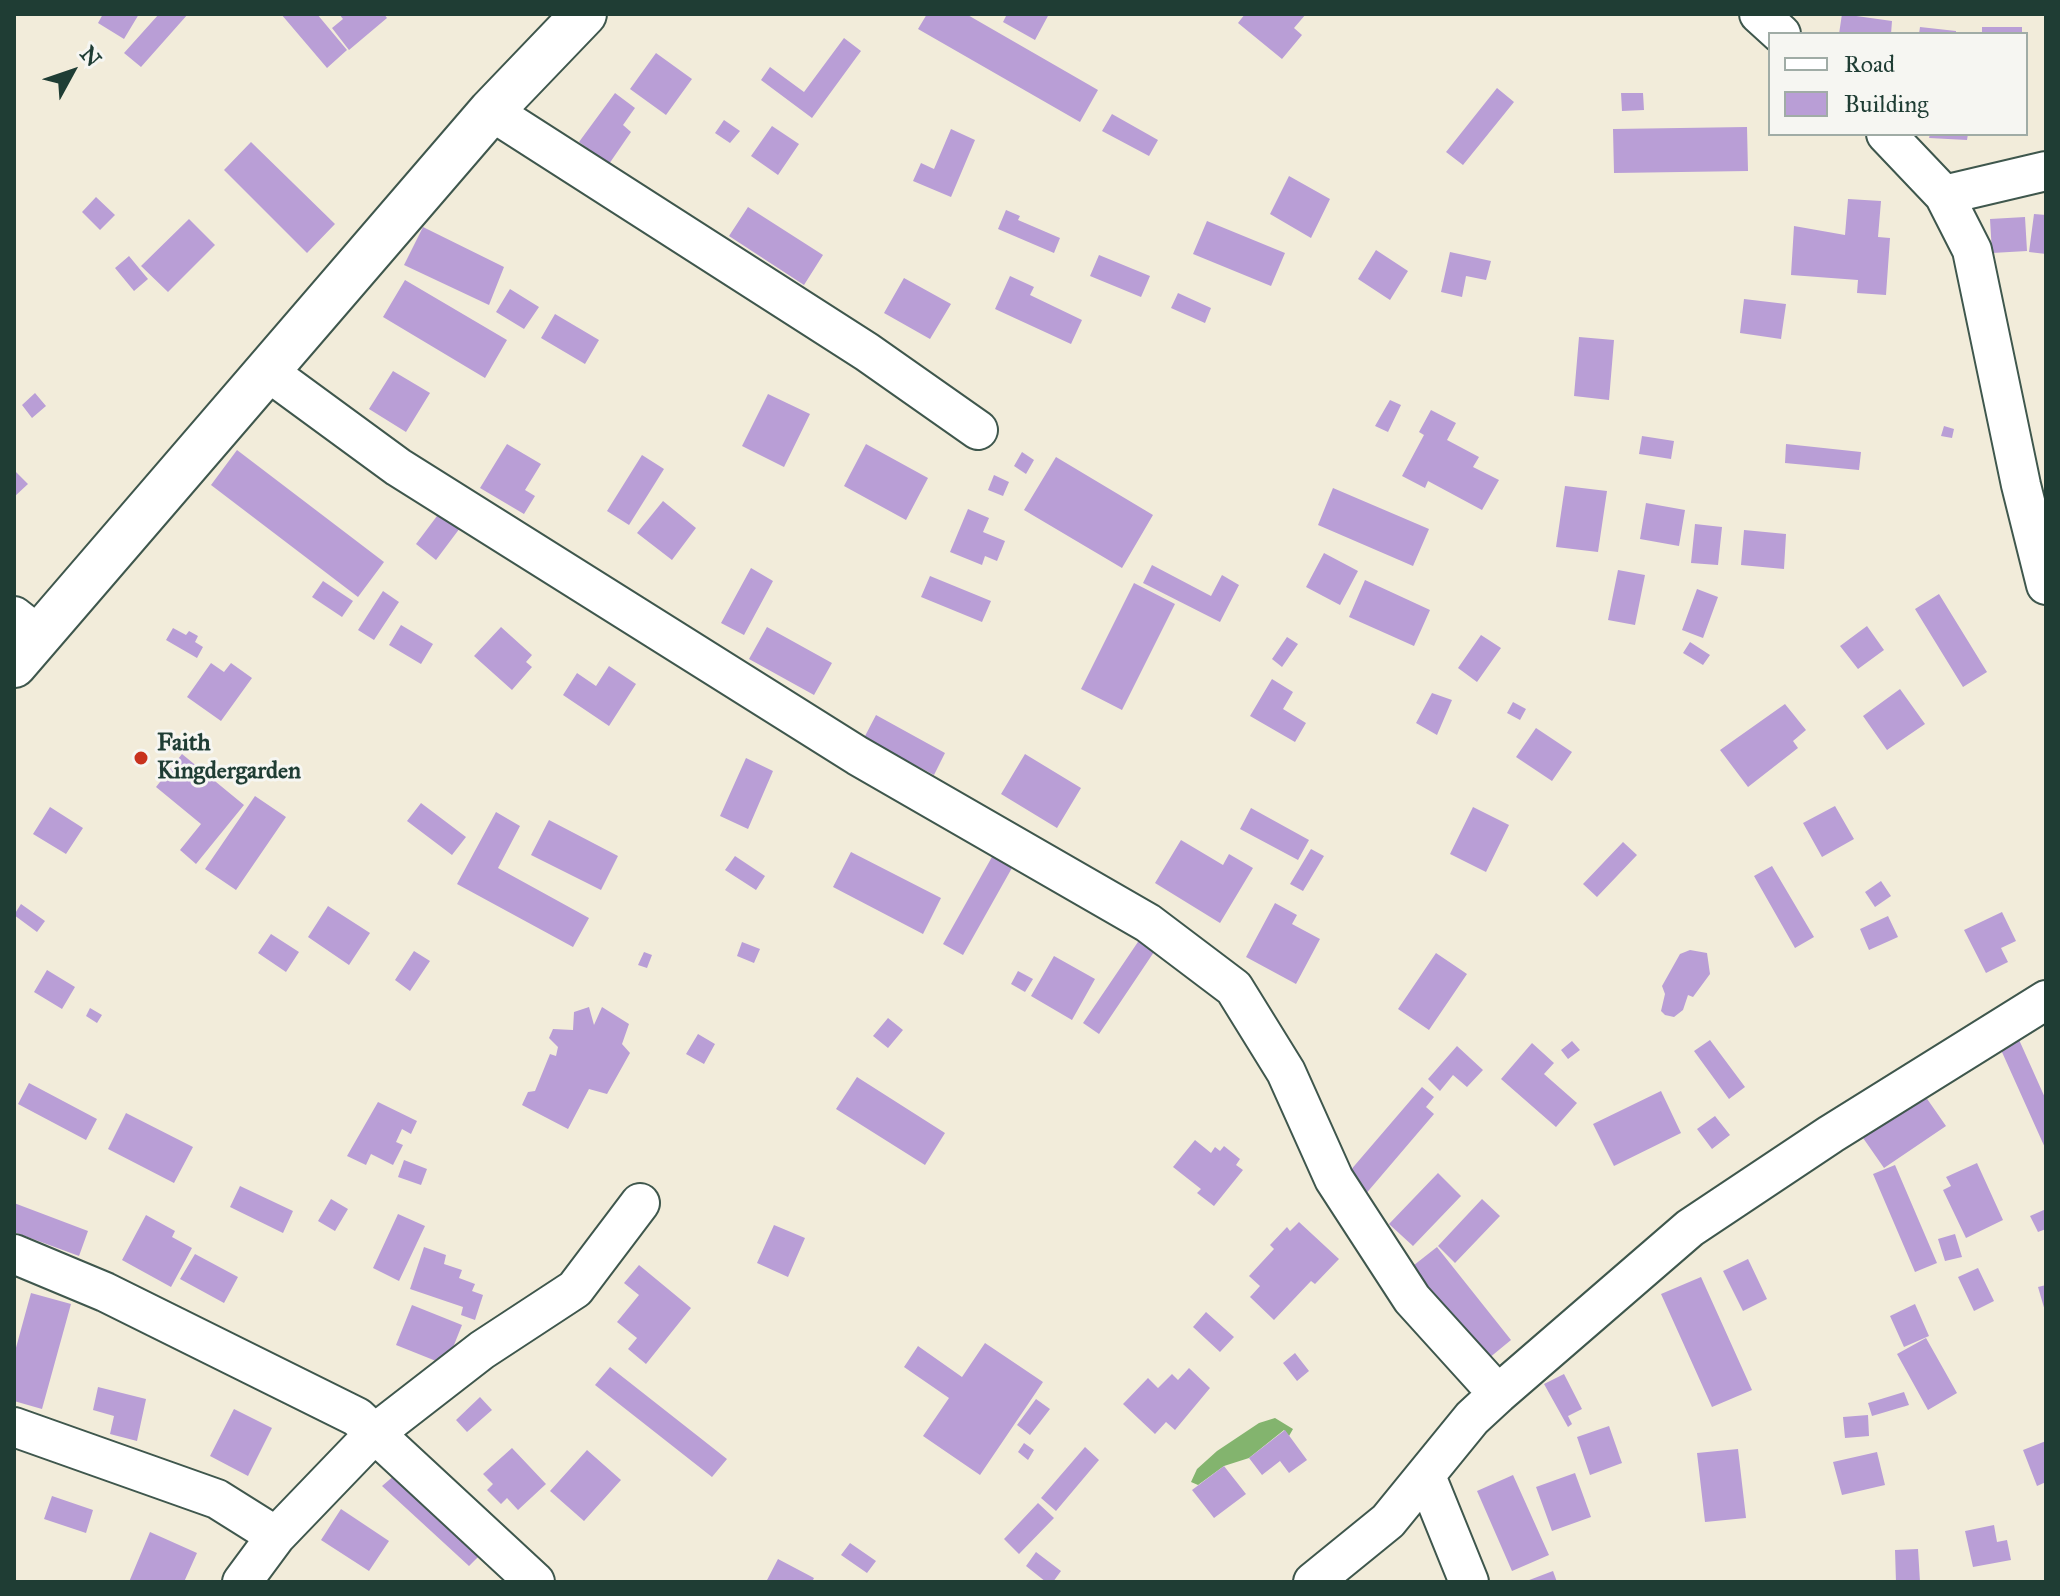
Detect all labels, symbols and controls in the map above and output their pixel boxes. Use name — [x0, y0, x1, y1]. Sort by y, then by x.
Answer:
north arrow — [32, 32, 112, 112]
legend — [1768, 32, 2028, 136]
text: N — [74, 40, 107, 72]
text: Road — [1844, 49, 1895, 79]
text: Building — [1844, 89, 1929, 119]
place label: Faith Kingdergarden — [157, 730, 301, 786]
marker: Faith Kingdergarden — [132, 749, 150, 767]

